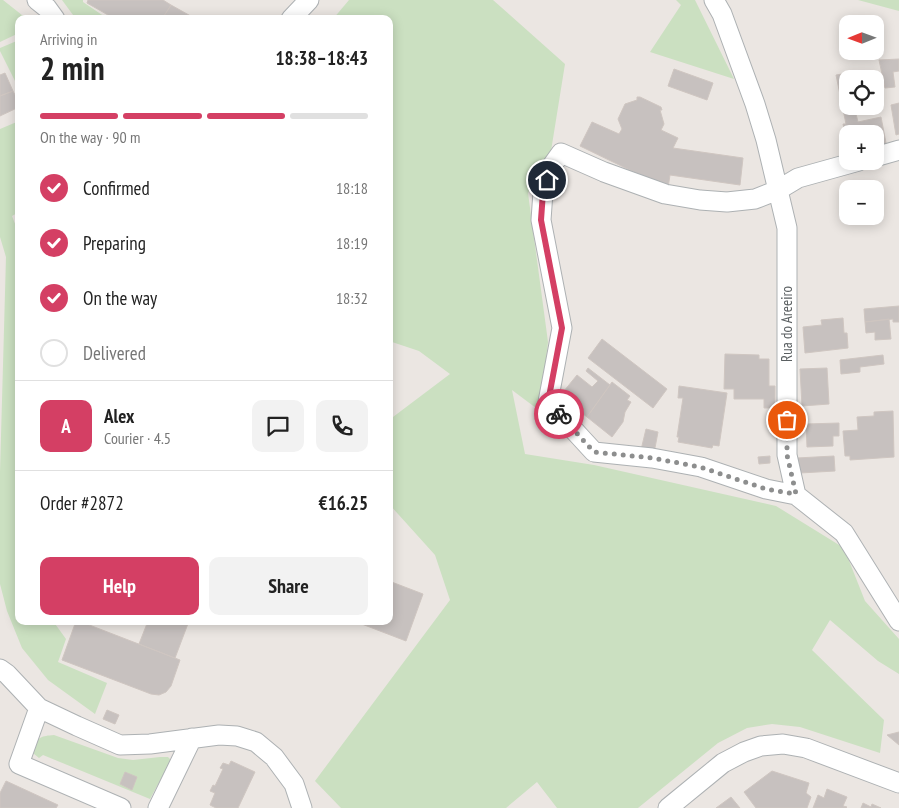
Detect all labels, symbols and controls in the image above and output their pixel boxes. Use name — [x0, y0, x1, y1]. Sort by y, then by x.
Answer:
north arrow — [839, 15, 884, 60]
map controls — [839, 15, 884, 225]
text: Arriving in — [40, 29, 97, 49]
text: 18:38–18:43 — [275, 46, 368, 70]
text: 2 min — [40, 47, 105, 89]
button: locate — [839, 70, 884, 115]
button: + — [839, 125, 884, 170]
text: On the way · 90 m — [40, 127, 140, 147]
pin — [526, 159, 568, 201]
icon: home — [533, 166, 561, 194]
icon: check — [40, 174, 68, 202]
text: Confirmed — [83, 176, 150, 200]
text: 18:18 — [336, 178, 368, 198]
button: − — [839, 180, 884, 225]
icon: check — [40, 229, 68, 257]
text: Preparing — [83, 231, 146, 255]
text: 18:19 — [336, 233, 368, 253]
icon: check — [40, 284, 68, 312]
text: On the way — [83, 286, 157, 310]
street label: Rua do Areeiro — [777, 286, 796, 362]
text: 18:32 — [336, 288, 368, 308]
text: Delivered — [83, 341, 146, 365]
courier — [534, 389, 584, 439]
pin — [766, 399, 808, 441]
button: chat — [252, 400, 304, 452]
button: phone — [316, 400, 368, 452]
icon: bike — [545, 400, 573, 428]
text: Alex — [104, 404, 134, 428]
icon: bag — [773, 406, 801, 434]
text: A — [61, 414, 71, 438]
text: Courier · 4.5 — [104, 428, 171, 448]
text: Order #2872 — [40, 491, 124, 515]
text: €16.25 — [319, 491, 368, 515]
button: Help — [40, 557, 199, 615]
button: Share — [209, 557, 368, 615]

